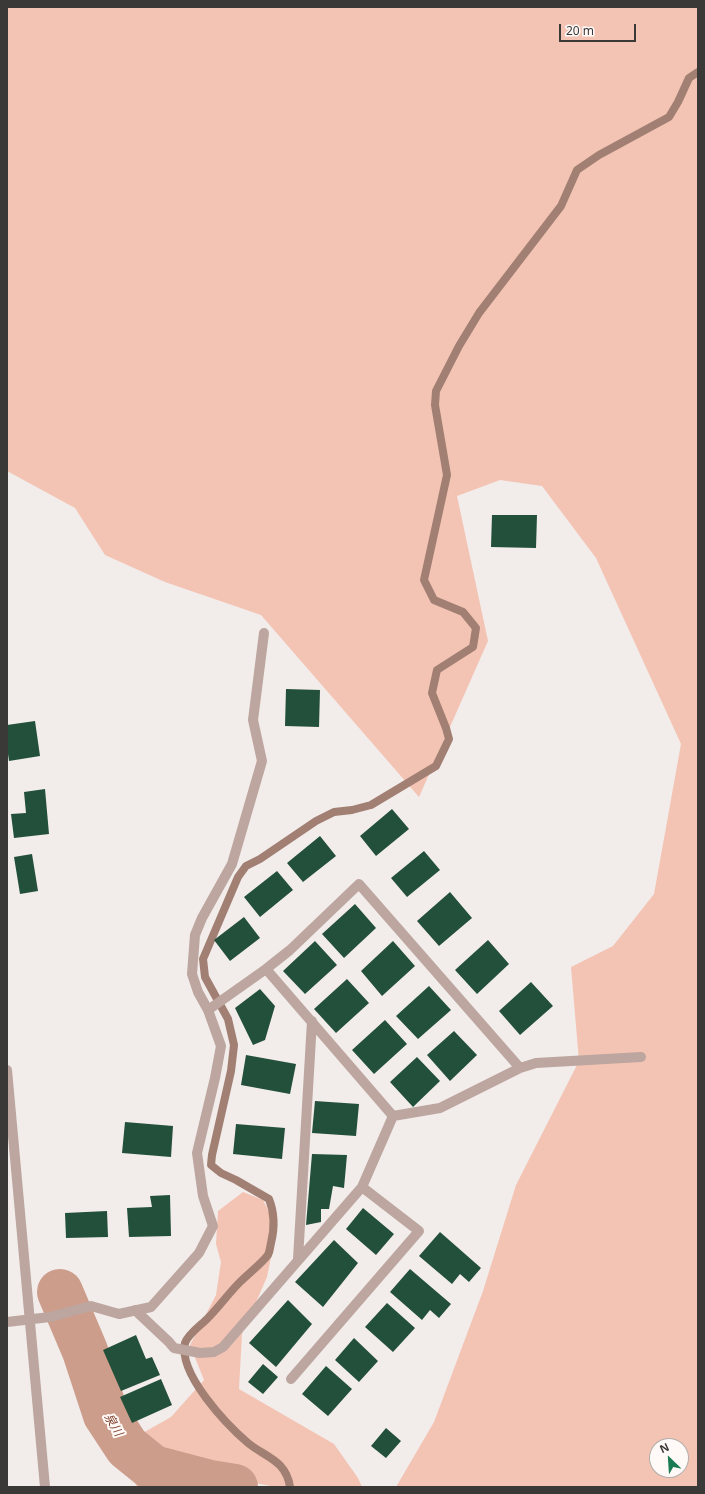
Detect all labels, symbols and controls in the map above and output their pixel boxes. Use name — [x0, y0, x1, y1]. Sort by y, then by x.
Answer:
scale bar — [561, 16, 638, 42]
text: 20 m — [566, 22, 594, 39]
water label: 泉川 — [101, 1411, 125, 1439]
north arrow — [649, 1438, 689, 1478]
text: N — [657, 1439, 671, 1456]

